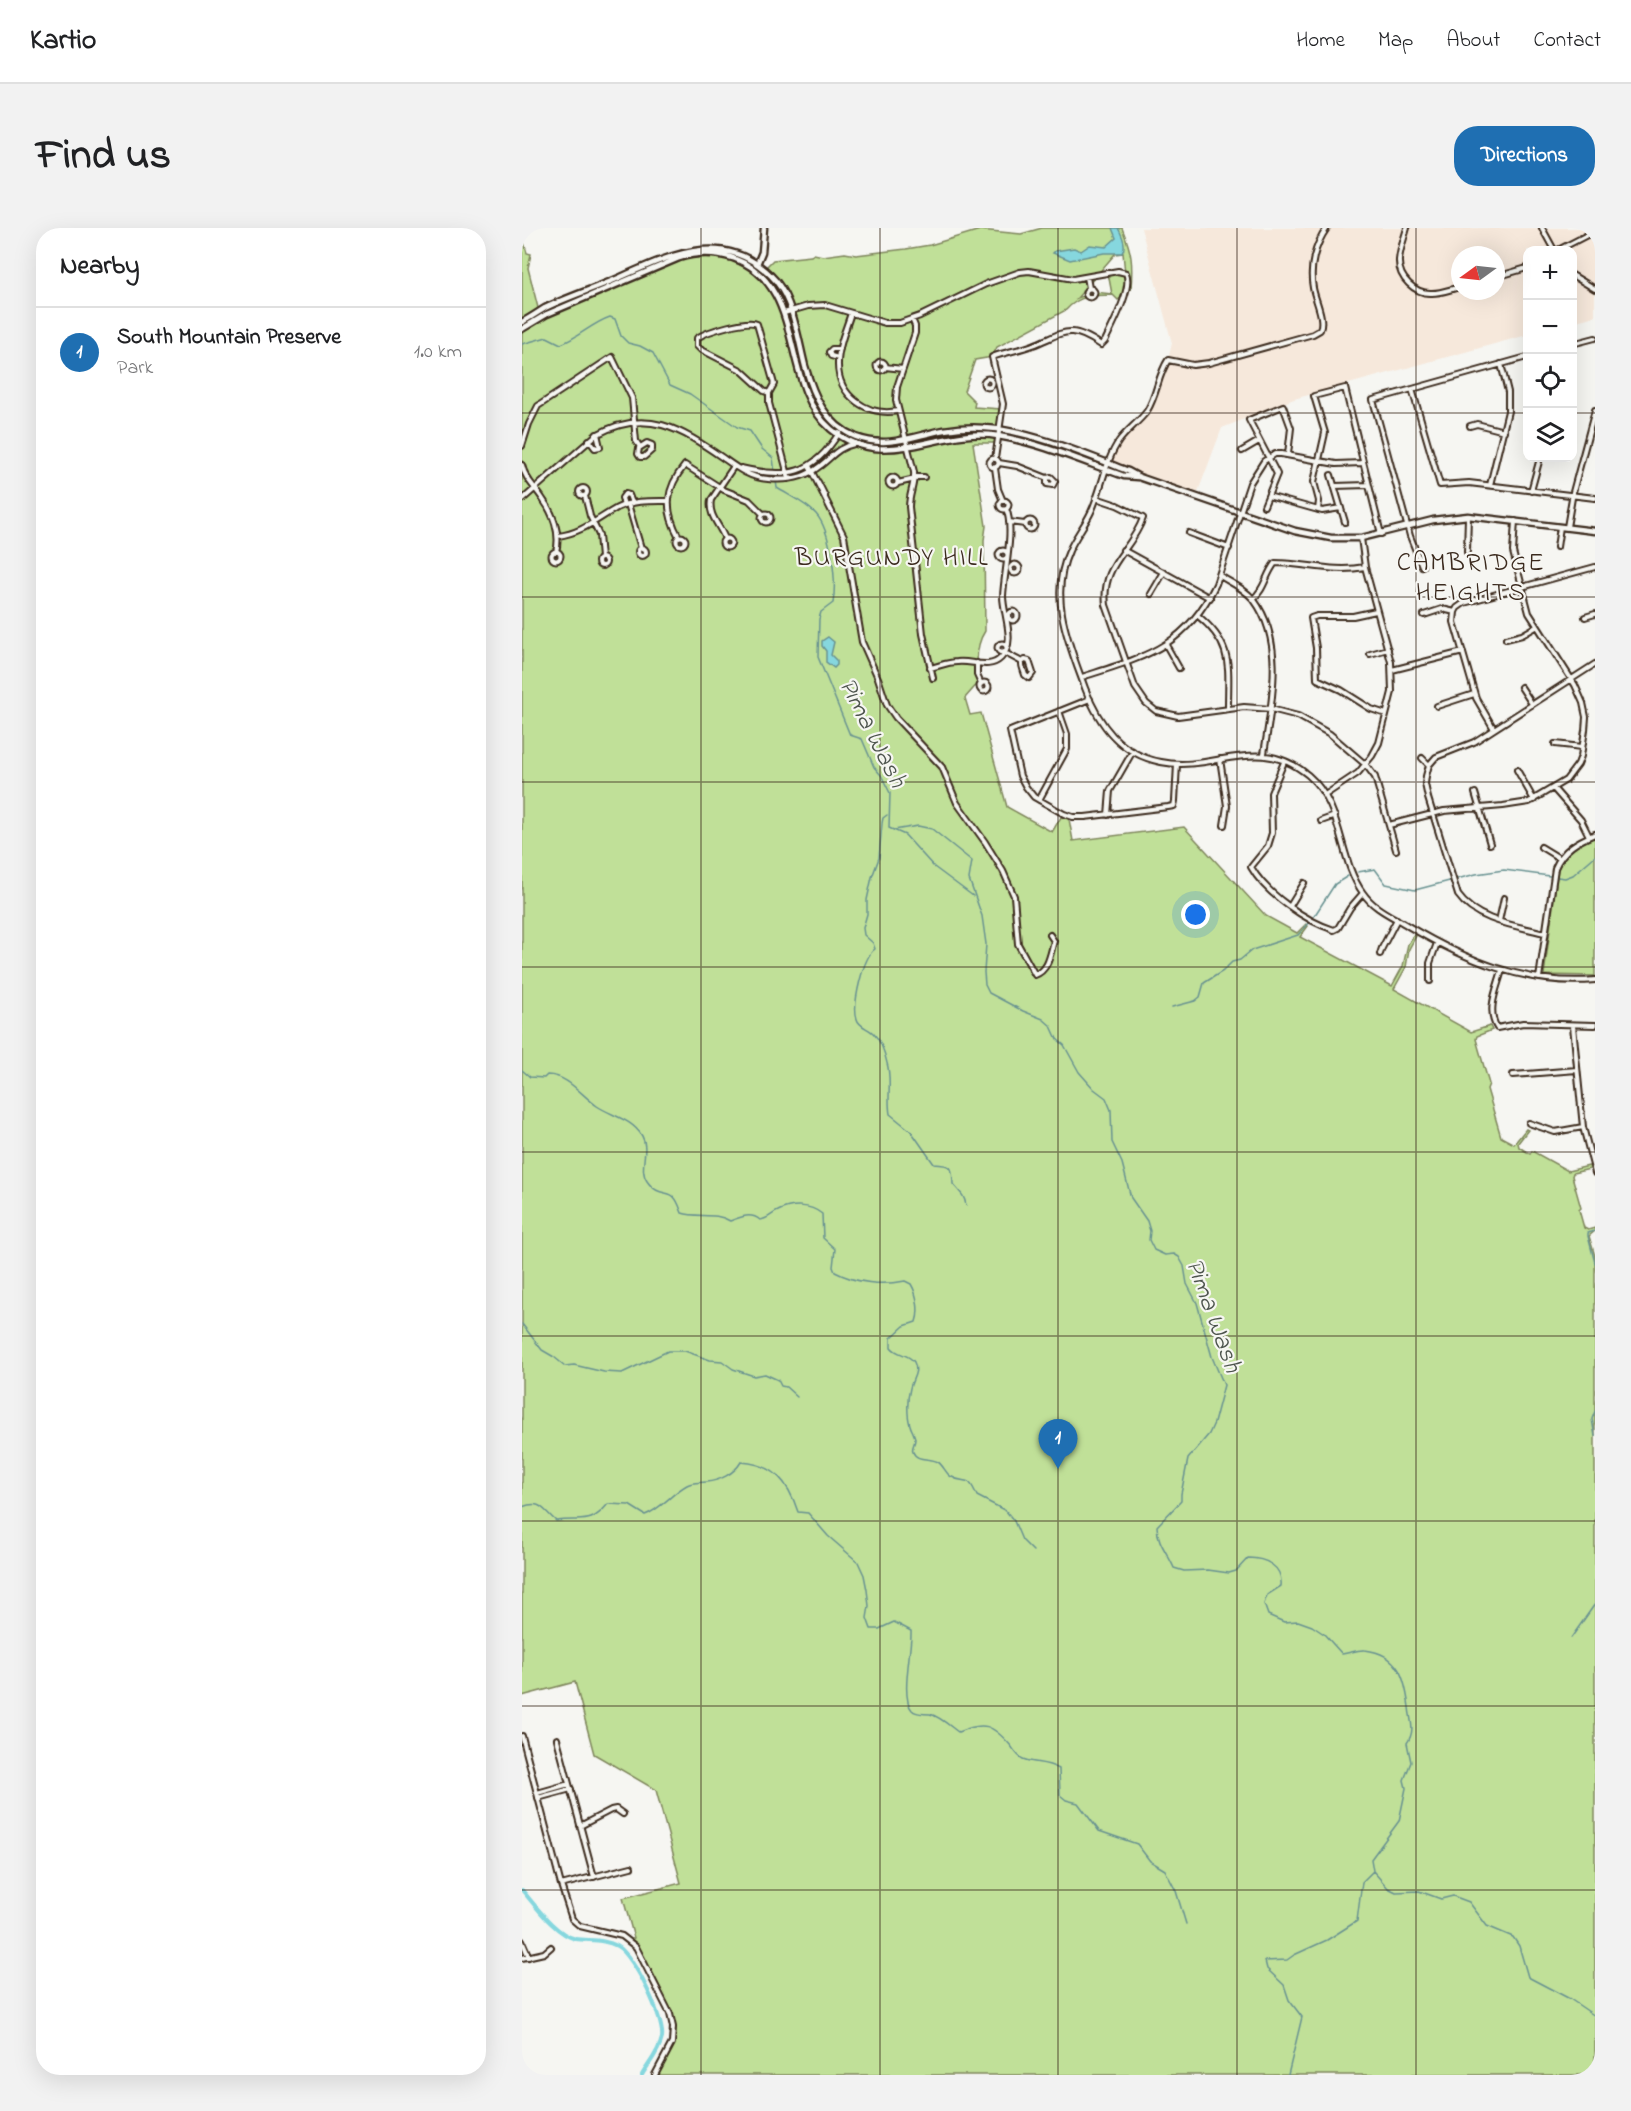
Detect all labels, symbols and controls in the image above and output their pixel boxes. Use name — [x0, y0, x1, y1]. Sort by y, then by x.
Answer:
text: Kartio — [30, 21, 96, 62]
text: Home — [1296, 26, 1345, 56]
text: Map — [1378, 26, 1413, 56]
text: About — [1446, 26, 1500, 56]
text: Contact — [1533, 26, 1601, 56]
text: Find us — [36, 126, 171, 187]
button: Directions — [1454, 126, 1595, 186]
north arrow — [1451, 246, 1505, 300]
map controls — [1523, 246, 1577, 462]
button: + — [1523, 246, 1577, 300]
text: Nearby — [60, 248, 139, 286]
button: − — [1523, 300, 1577, 354]
text: South Mountain Preserve — [117, 322, 341, 354]
text: 1 — [76, 338, 83, 367]
text: 1.0 km — [414, 338, 462, 367]
text: Park — [117, 354, 153, 383]
button: locate — [1523, 354, 1577, 408]
button: layers — [1523, 408, 1577, 462]
district label: BURGUNDY HILL — [794, 540, 989, 578]
district label: CAMBRIDGE HEIGHTS — [1397, 545, 1545, 613]
water label: Pima Wash — [827, 672, 915, 795]
your location — [1181, 900, 1210, 929]
water label: Pima Wash — [1174, 1254, 1251, 1379]
pin: 1 — [1038, 1420, 1078, 1469]

